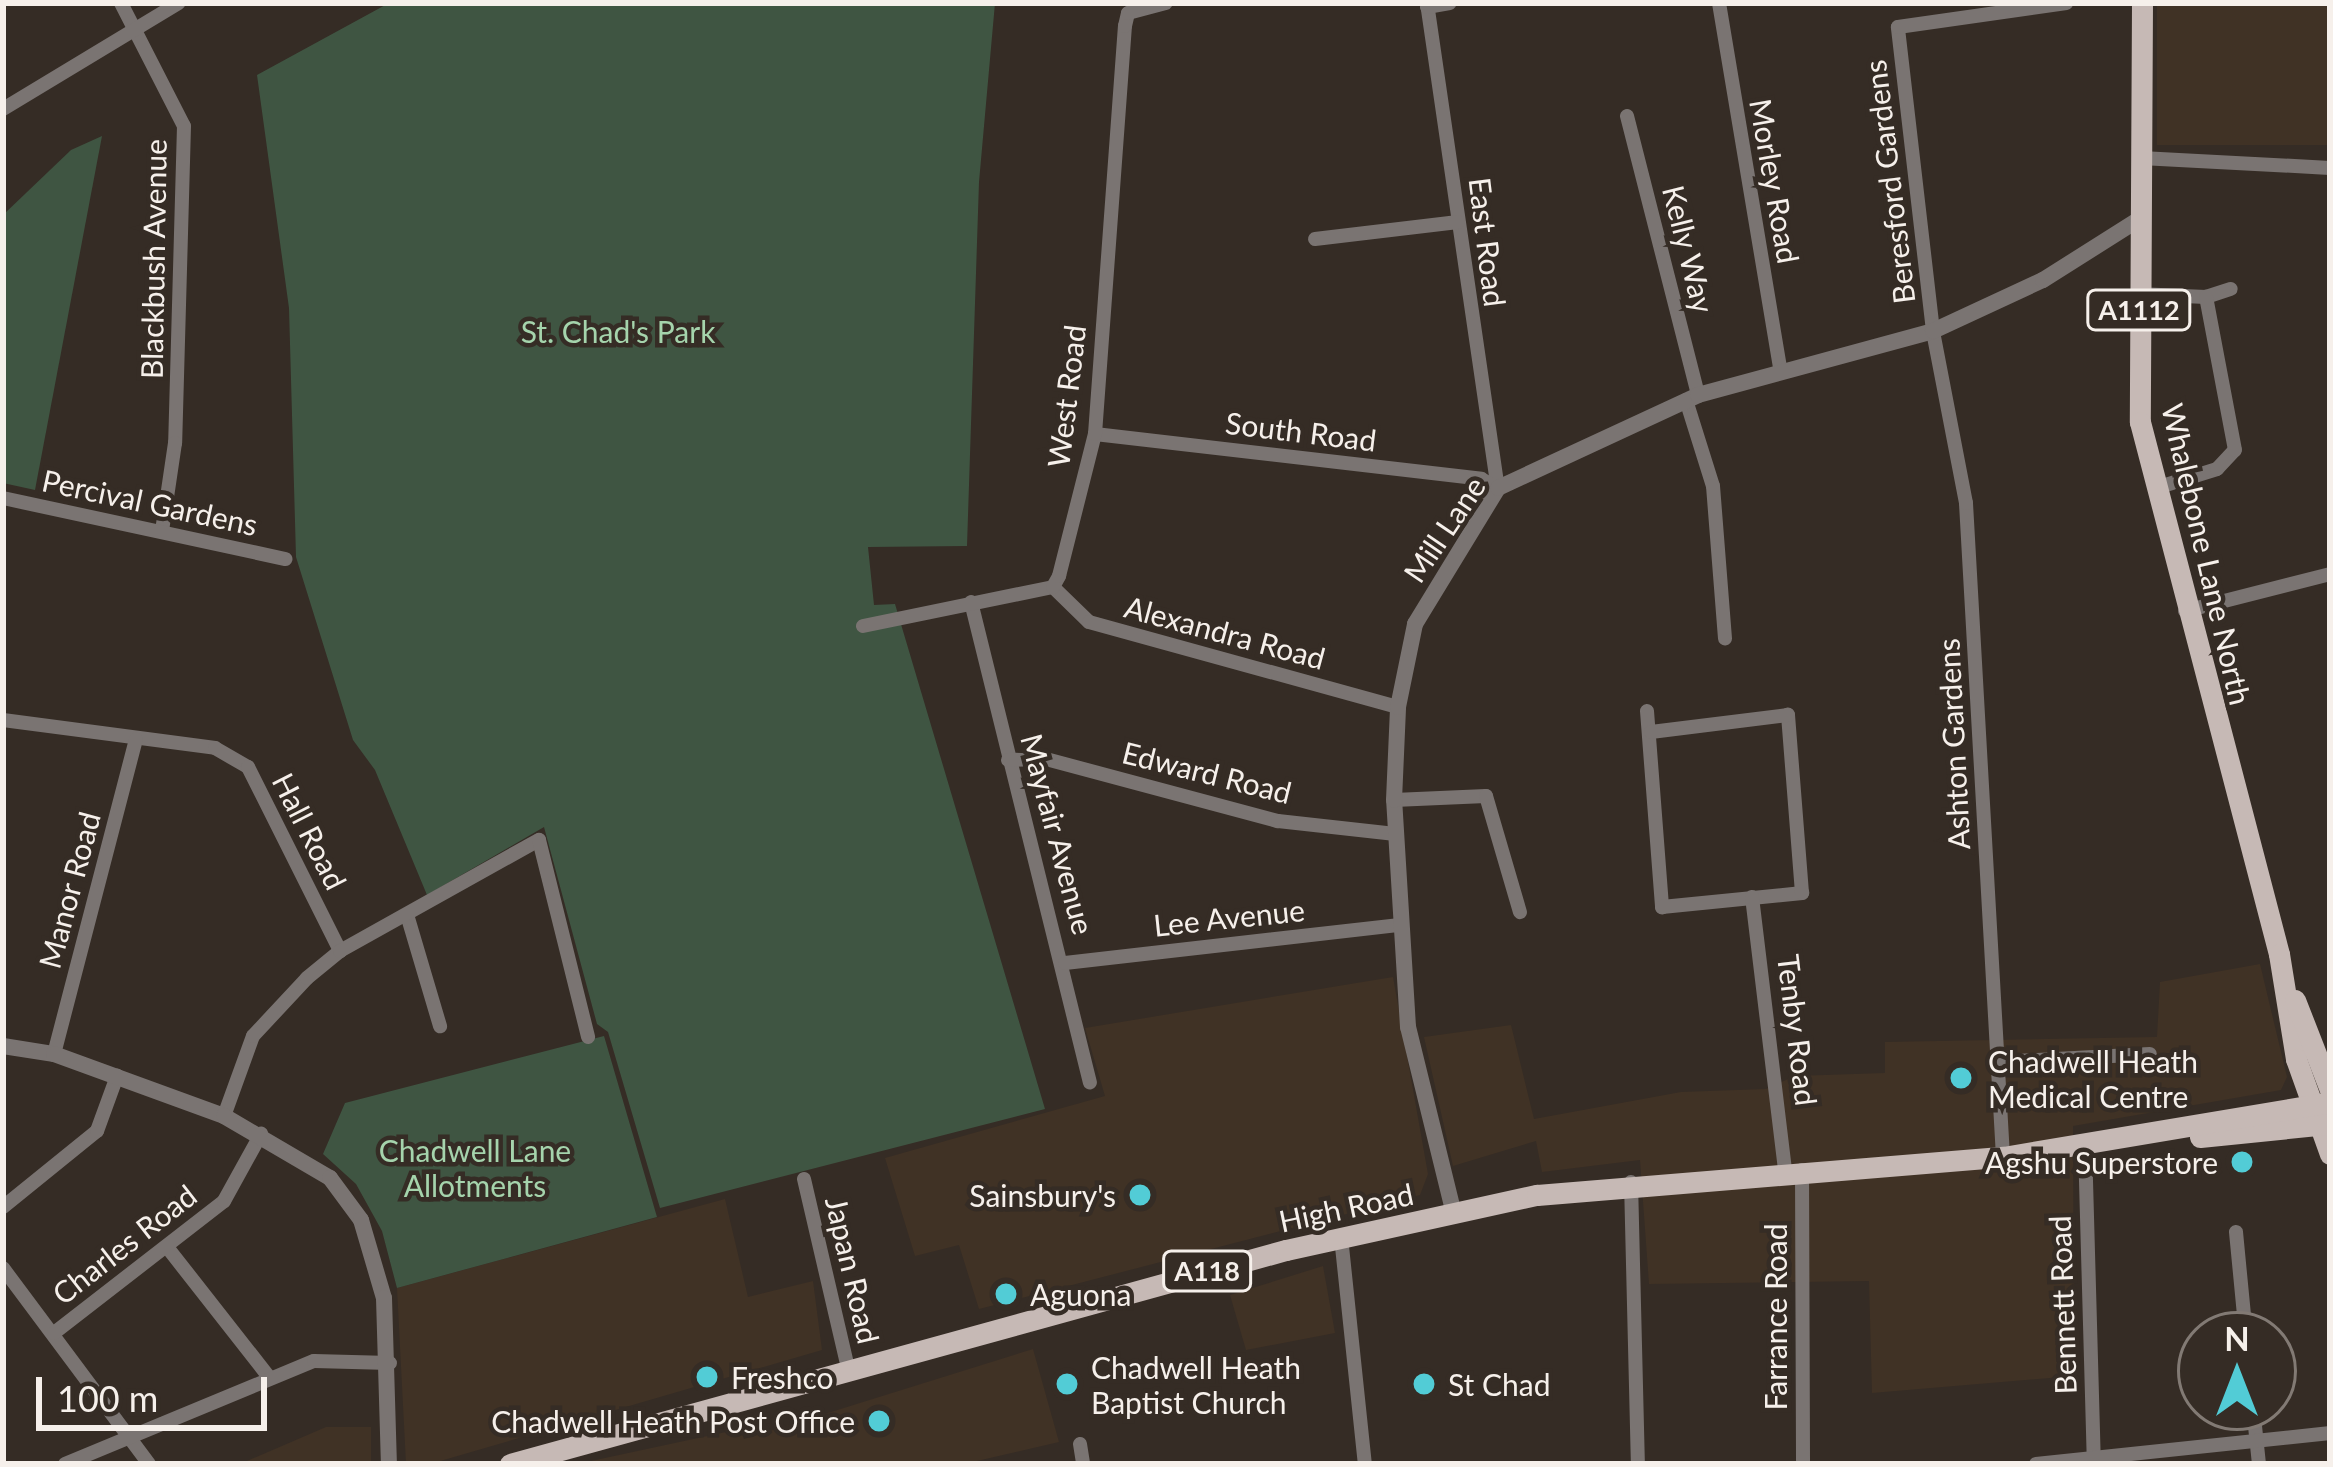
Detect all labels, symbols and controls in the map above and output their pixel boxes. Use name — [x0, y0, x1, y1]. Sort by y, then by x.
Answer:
street label: Beresford Gardens — [1856, 58, 1922, 306]
street label: Morley Road — [1743, 95, 1807, 267]
street label: Blackbush Avenue — [133, 138, 173, 380]
street label: East Road — [1462, 175, 1514, 309]
street label: Kelly Way — [1656, 181, 1722, 317]
road number: A1112 — [2085, 289, 2193, 331]
park label: St. Chad's Park — [521, 313, 715, 349]
street label: West Road — [1039, 323, 1093, 469]
street label: Whalebone Lane North — [2155, 400, 2259, 708]
street label: South Road — [1224, 404, 1378, 458]
street label: Percival Gardens — [39, 462, 261, 542]
street label: Mill Lane — [1396, 469, 1492, 589]
street label: Alexandra Road — [1121, 588, 1329, 676]
street label: Ashton Gardens — [1929, 638, 1977, 850]
street label: Mayfair Avenue — [1014, 729, 1102, 939]
street label: Edward Road — [1119, 734, 1295, 810]
street label: Hall Road — [265, 767, 355, 895]
street label: Manor Road — [31, 807, 107, 973]
street label: Lee Avenue — [1151, 891, 1307, 943]
street label: Tenby Road — [1771, 952, 1825, 1108]
place label: Chadwell Heath Medical Centre — [1988, 1043, 2198, 1114]
marker: Chadwell Heath Medical Centre — [1945, 1062, 1977, 1094]
park label: Chadwell Lane Allotments — [379, 1132, 571, 1202]
place label: Agshu Superstore — [1985, 1144, 2218, 1180]
marker: Agshu Superstore — [2229, 1149, 2255, 1175]
street label: High Road — [1276, 1175, 1416, 1239]
street label: Charles Road — [45, 1177, 203, 1311]
place label: Sainsbury's — [969, 1177, 1116, 1213]
marker: Sainsbury's — [1127, 1182, 1153, 1208]
street label: Japan Road — [819, 1193, 887, 1347]
street label: Bennett Road — [2041, 1215, 2083, 1395]
street label: Farrance Road — [1757, 1223, 1793, 1411]
road number: A118 — [1162, 1250, 1252, 1292]
place label: Aguona — [1030, 1276, 1131, 1312]
marker: Aguona — [993, 1281, 1019, 1307]
north arrow — [2177, 1311, 2297, 1431]
text: N — [2224, 1318, 2250, 1358]
place label: Chadwell Heath Baptist Church — [1091, 1349, 1301, 1420]
scale bar — [42, 1353, 273, 1427]
place label: Freshco — [731, 1359, 834, 1395]
marker: Freshco — [694, 1364, 720, 1390]
place label: St Chad — [1448, 1366, 1551, 1402]
marker: Chadwell Heath Baptist Church — [1054, 1371, 1080, 1397]
marker: St Chad — [1411, 1371, 1437, 1397]
text: 100 m — [57, 1376, 158, 1420]
place label: Chadwell Heath Post Office — [491, 1403, 855, 1439]
marker: Chadwell Heath Post Office — [866, 1408, 892, 1434]

